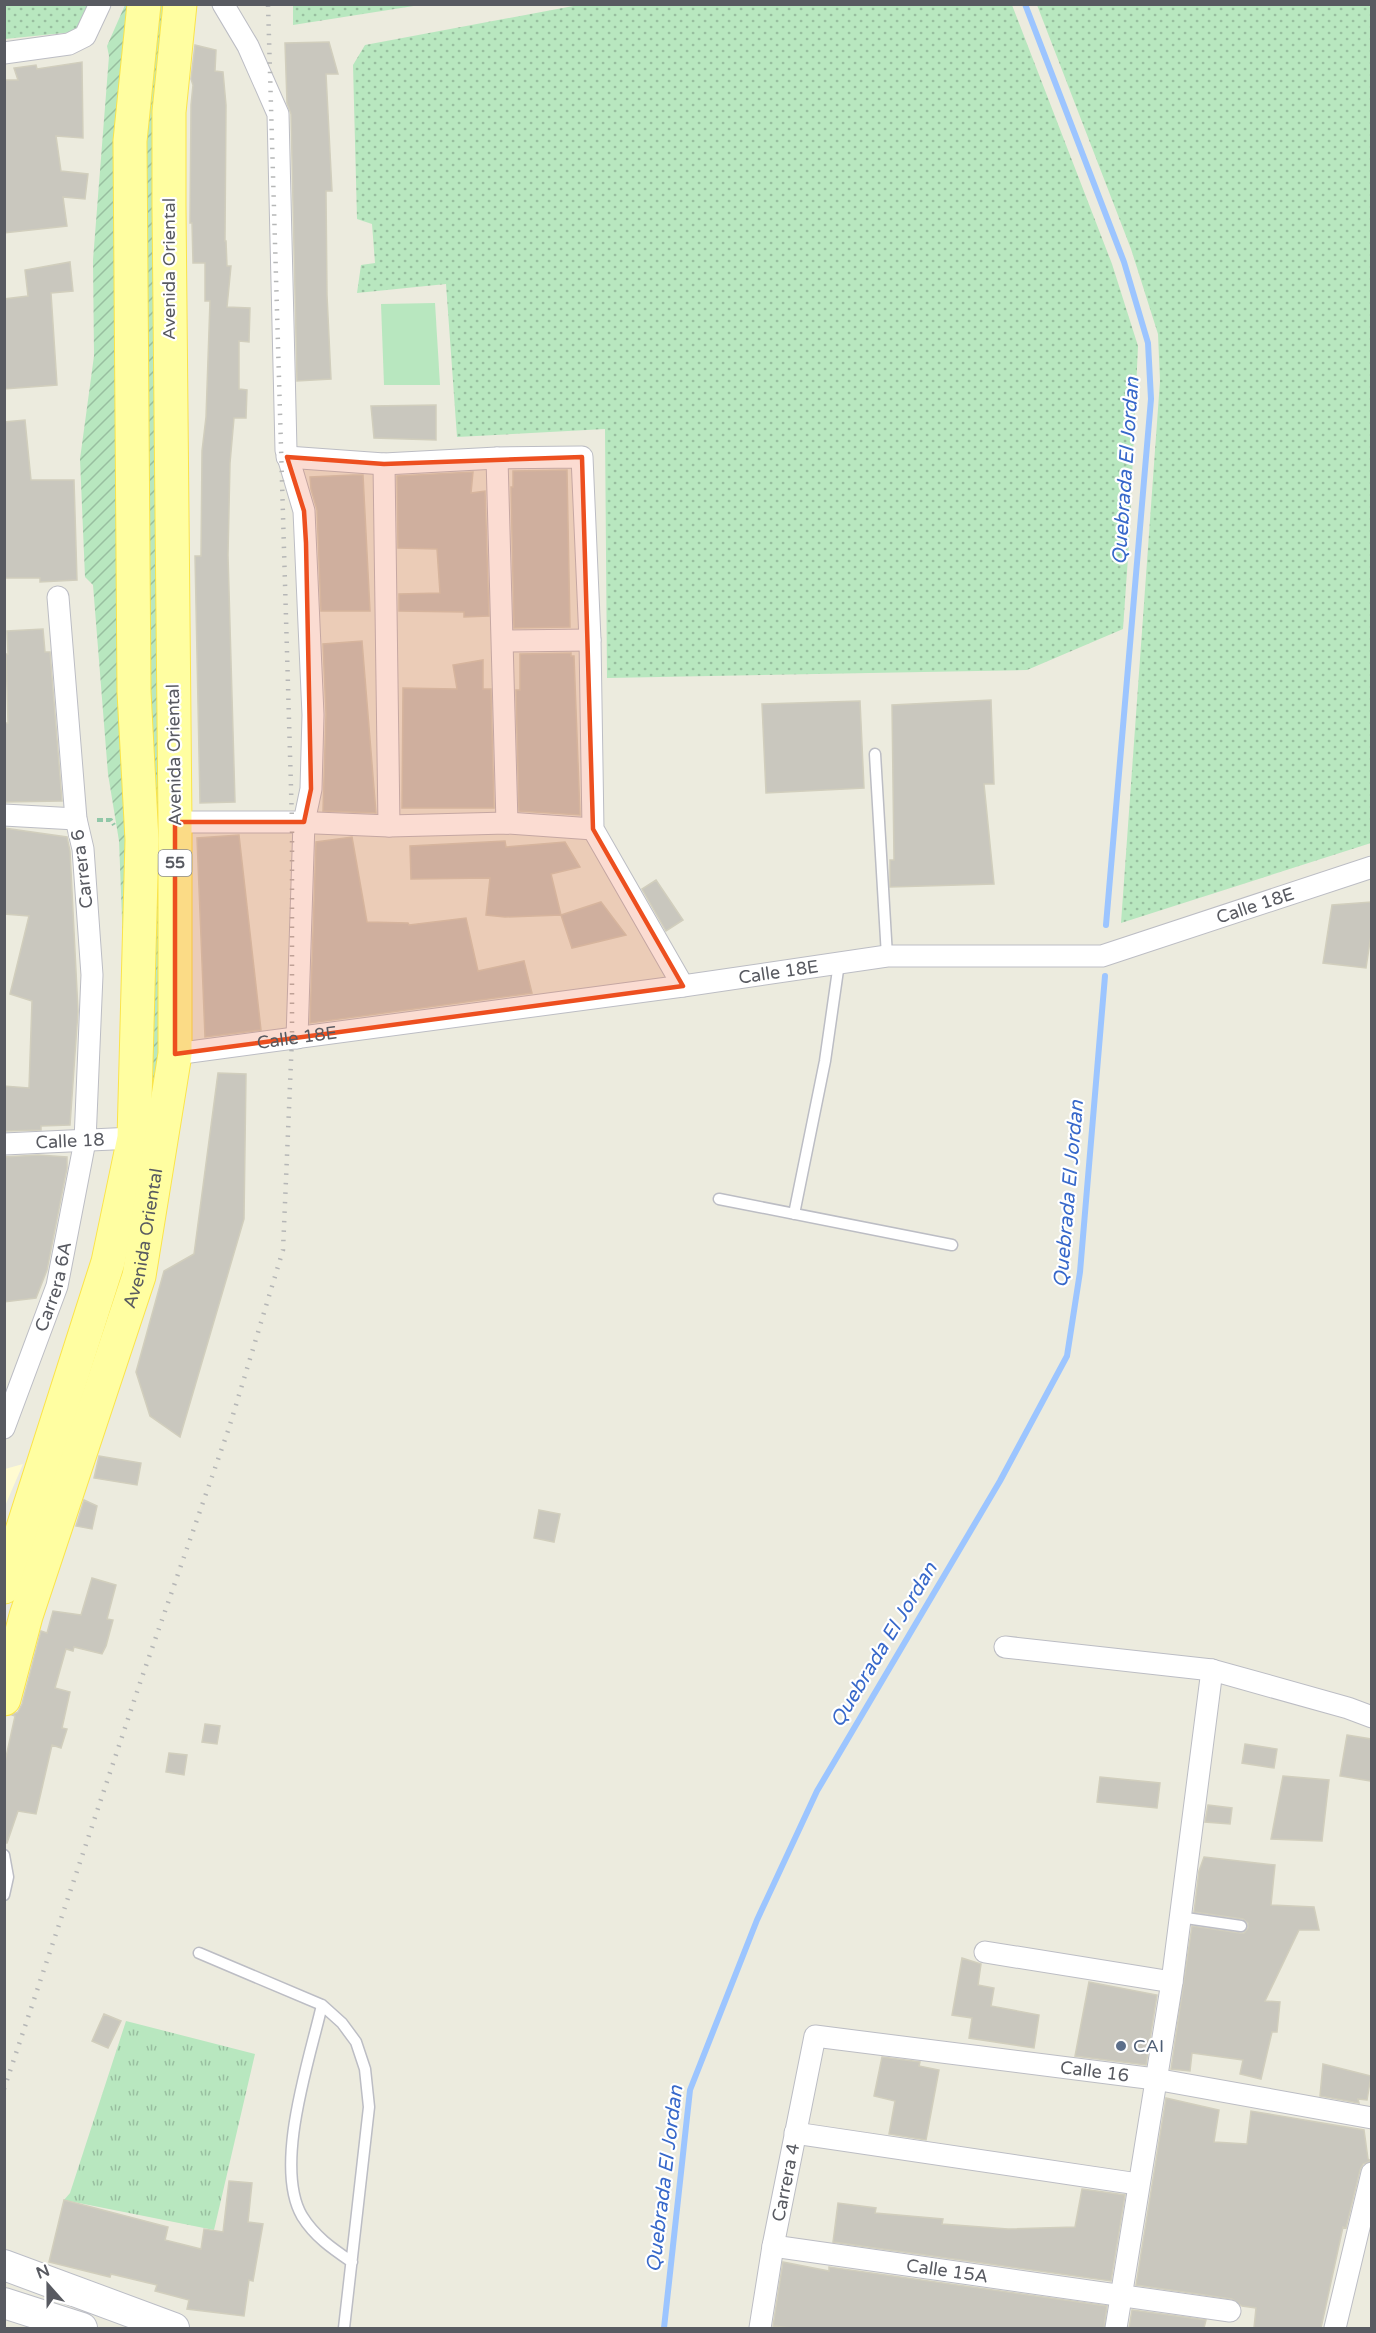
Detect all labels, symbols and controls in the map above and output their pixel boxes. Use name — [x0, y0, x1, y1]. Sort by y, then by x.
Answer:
street label: Avenida Oriental — [158, 198, 180, 340]
water label: Quebrada El Jordan — [1107, 376, 1145, 566]
street label: Avenida Oriental — [162, 684, 186, 826]
street label: Carrera 6 — [66, 828, 98, 910]
road number: 55 — [158, 850, 192, 876]
street label: Calle 18E — [1213, 882, 1297, 929]
street label: Calle 18E — [737, 955, 820, 989]
street label: Calle 18E — [256, 1021, 338, 1054]
water label: Quebrada El Jordan — [1049, 1099, 1089, 1289]
street label: Calle 18 — [35, 1128, 105, 1154]
street label: Avenida Oriental — [118, 1167, 167, 1311]
street label: Carrera 6A — [30, 1240, 76, 1335]
water label: Quebrada El Jordan — [825, 1558, 943, 1732]
place label: CAI — [1133, 2035, 1164, 2057]
marker: CAI — [1114, 2039, 1128, 2053]
street label: Calle 16 — [1059, 2056, 1130, 2087]
water label: Quebrada El Jordan — [642, 2083, 688, 2274]
street label: Carrera 4 — [767, 2141, 804, 2223]
street label: Calle 15A — [905, 2254, 990, 2287]
north arrow — [18, 2255, 78, 2315]
text: N — [33, 2260, 53, 2284]

